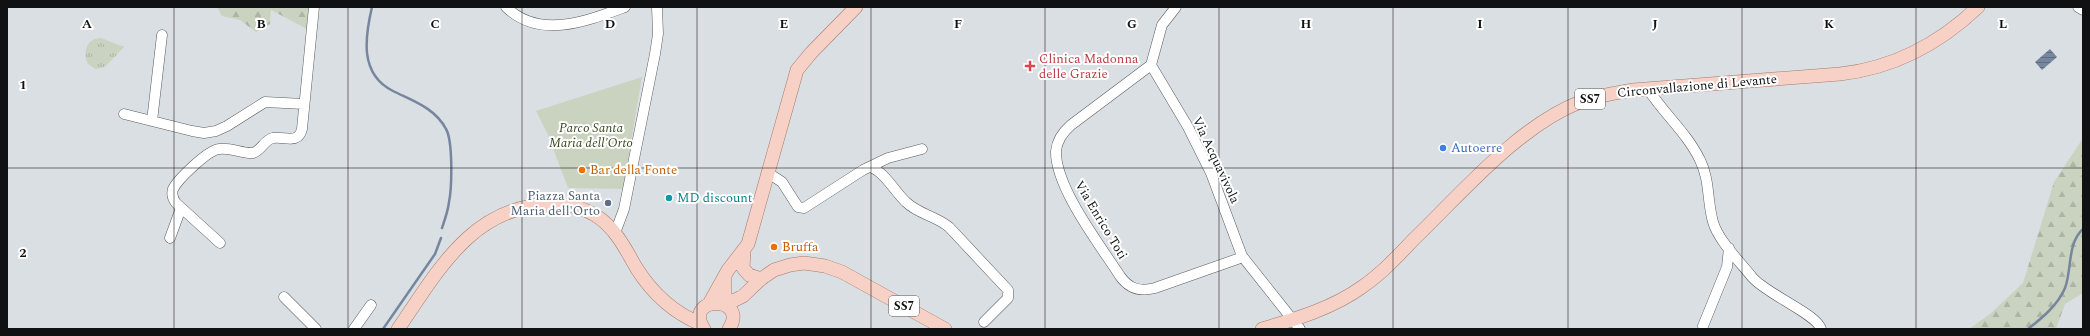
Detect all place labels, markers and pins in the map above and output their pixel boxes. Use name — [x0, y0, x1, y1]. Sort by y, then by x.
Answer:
place label: Clinica Madonna delle Grazie — [1039, 49, 1139, 84]
marker: Clinica Madonna delle Grazie — [1024, 60, 1036, 72]
place label: Autoerre — [1451, 138, 1502, 158]
marker: Autoerre — [1438, 143, 1448, 153]
place label: Bar della Fonte — [590, 160, 677, 180]
marker: Bar della Fonte — [577, 165, 587, 175]
place label: Piazza Santa Maria dell'Orto — [511, 186, 601, 221]
place label: MD discount — [677, 188, 753, 208]
marker: MD discount — [664, 193, 674, 203]
marker: Piazza Santa Maria dell'Orto — [603, 198, 613, 208]
place label: Bruffa — [782, 237, 819, 257]
marker: Bruffa — [769, 242, 779, 252]

